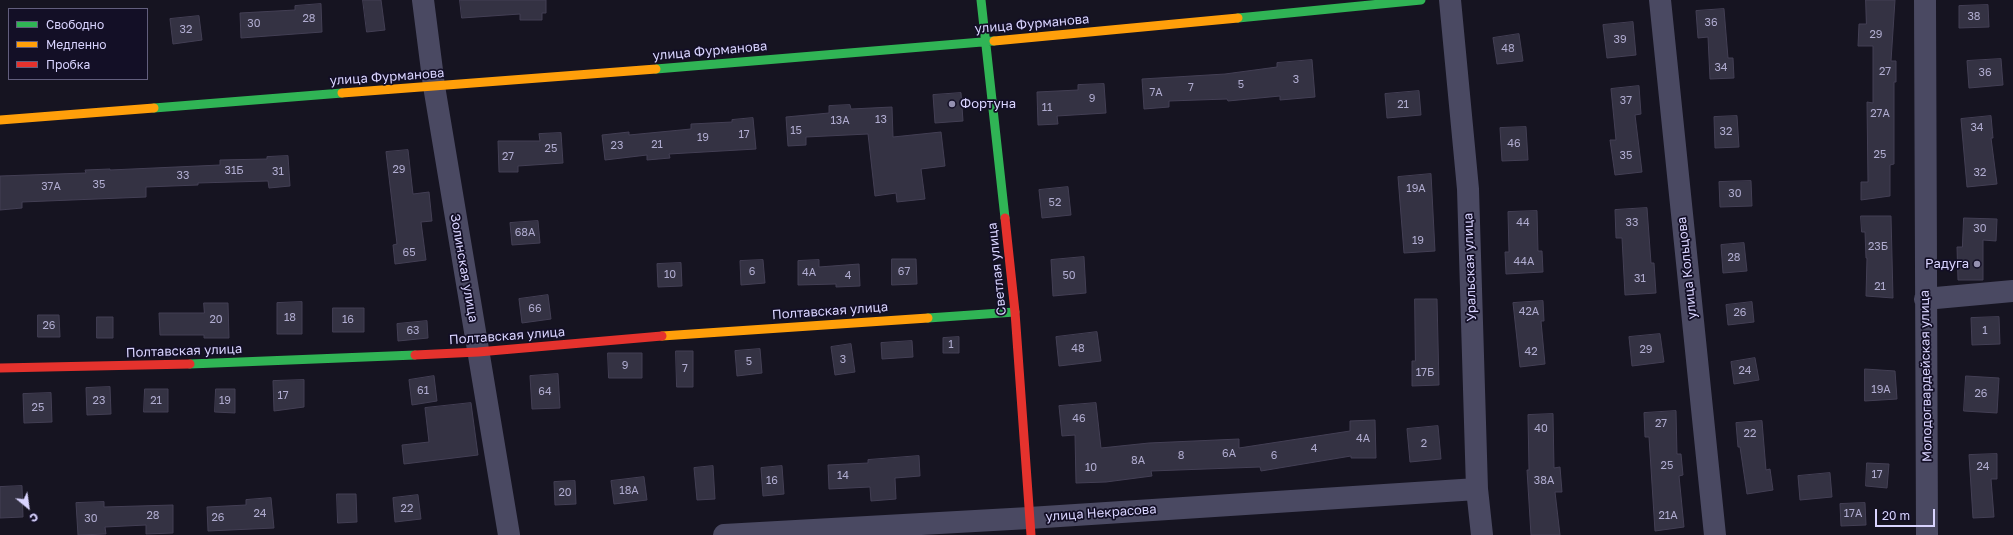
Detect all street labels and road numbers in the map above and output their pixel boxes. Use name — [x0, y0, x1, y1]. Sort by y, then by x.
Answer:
street label: улица Фурманова — [974, 11, 1090, 37]
street label: улица Фурманова — [652, 38, 768, 64]
street label: улица Фурманова — [329, 65, 445, 89]
street label: Золинская улица — [447, 212, 481, 324]
street label: Уральская улица — [1460, 212, 1480, 322]
street label: улица Кольцова — [1674, 216, 1700, 320]
street label: Светлая улица — [984, 222, 1010, 316]
street label: Молодогвардейская улица — [1917, 290, 1935, 462]
street label: Полтавская улица — [771, 299, 889, 323]
street label: Полтавская улица — [448, 324, 566, 348]
street label: Полтавская улица — [126, 341, 242, 361]
street label: улица Некрасова — [1045, 501, 1157, 525]

